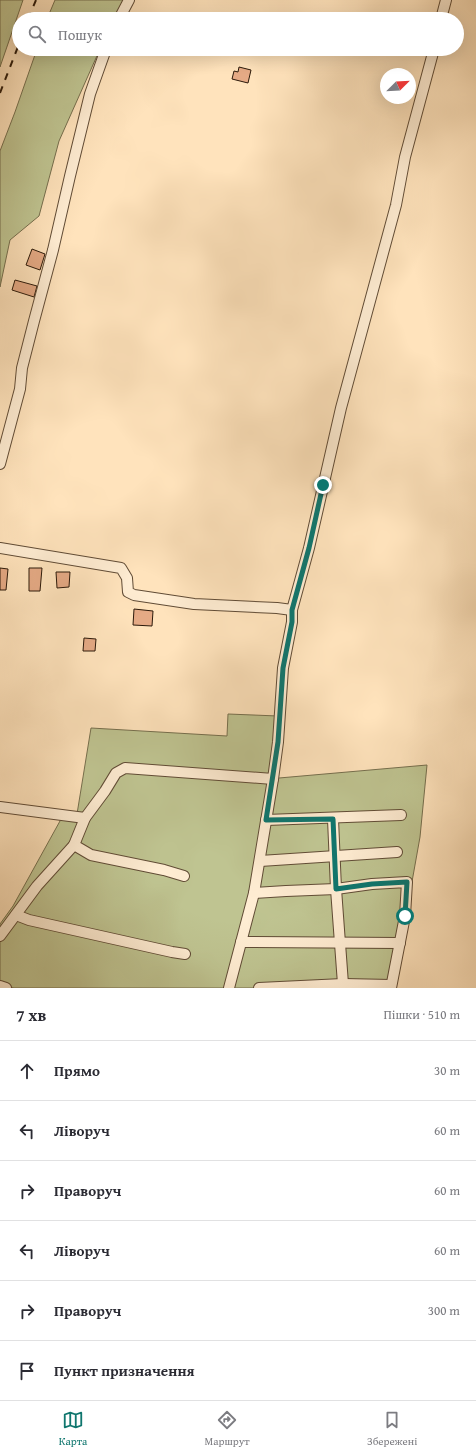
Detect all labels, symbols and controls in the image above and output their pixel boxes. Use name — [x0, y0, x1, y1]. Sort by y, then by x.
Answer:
search box — [12, 12, 464, 56]
icon: search — [26, 23, 48, 45]
text: Пошук — [58, 24, 102, 45]
north arrow — [380, 68, 416, 104]
route end — [314, 476, 332, 494]
route start — [396, 907, 414, 925]
text: 7 хв — [16, 1002, 46, 1027]
text: Пішки · 510 m — [383, 1005, 460, 1024]
icon: ahead — [16, 1060, 38, 1082]
text: Прямо — [54, 1060, 100, 1081]
text: 30 m — [434, 1061, 460, 1080]
icon: left — [16, 1120, 38, 1142]
text: Ліворуч — [54, 1120, 110, 1141]
text: 60 m — [434, 1121, 460, 1140]
icon: right — [16, 1180, 38, 1202]
text: Праворуч — [54, 1180, 121, 1201]
text: 60 m — [434, 1181, 460, 1200]
icon: left — [16, 1240, 38, 1262]
text: Ліворуч — [54, 1240, 110, 1261]
text: 60 m — [434, 1241, 460, 1260]
icon: right — [16, 1300, 38, 1322]
text: Праворуч — [54, 1300, 121, 1321]
text: 300 m — [428, 1301, 460, 1320]
icon: arrive — [16, 1360, 38, 1382]
text: Пункт призначення — [54, 1360, 195, 1381]
tab: Карта — [59, 1409, 87, 1449]
tab: Маршрут — [205, 1409, 250, 1449]
tab: Збережені — [367, 1409, 417, 1449]

